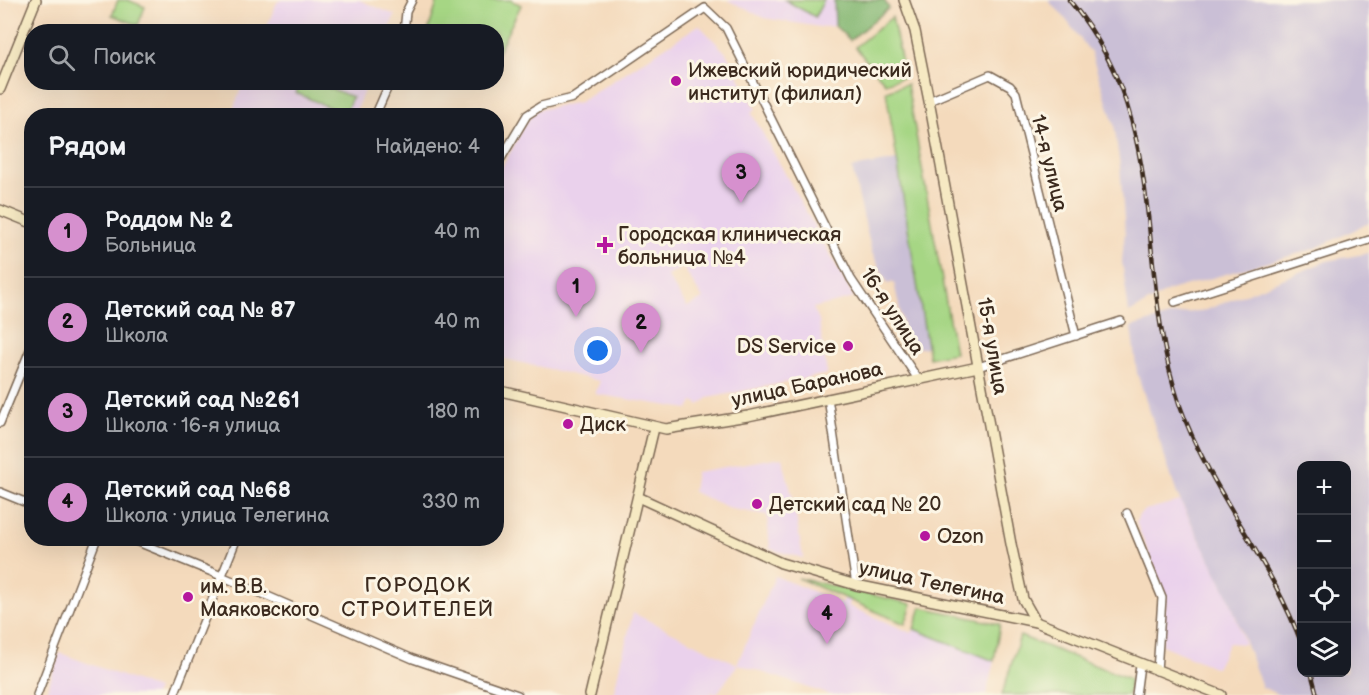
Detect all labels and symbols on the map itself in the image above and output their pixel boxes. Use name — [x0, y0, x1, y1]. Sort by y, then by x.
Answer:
place label: Ижевский юридический институт (филиал) — [688, 59, 912, 106]
marker: Ижевский юридический институт (филиал) — [669, 74, 683, 88]
street label: 14-я улица — [1025, 112, 1073, 214]
pin: 3 — [722, 154, 760, 203]
place label: Городская клиническая больница №4 — [618, 223, 841, 270]
marker: Городская клиническая больница №4 — [596, 236, 614, 254]
street label: 16-я улица — [855, 263, 929, 360]
pin: 1 — [556, 268, 596, 317]
street label: 15-я улица — [972, 296, 1012, 397]
pin: 2 — [622, 304, 660, 353]
place label: DS Service — [736, 335, 836, 359]
your location — [583, 336, 612, 365]
marker: DS Service — [841, 339, 855, 353]
street label: улица Баранова — [730, 357, 885, 413]
place label: Диск — [580, 413, 626, 437]
marker: Диск — [561, 417, 575, 431]
place label: Детский сад № 20 — [769, 493, 941, 517]
marker: Детский сад № 20 — [750, 497, 764, 511]
place label: Ozon — [937, 525, 984, 549]
marker: Ozon — [918, 529, 932, 543]
street label: улица Телегина — [857, 556, 1007, 610]
district label: ГОРОДОК СТРОИТЕЛЕЙ — [341, 573, 495, 622]
place label: им. В.В. Маяковского — [200, 575, 319, 622]
marker: им. В.В. Маяковского — [181, 590, 195, 604]
pin: 4 — [808, 594, 846, 644]

